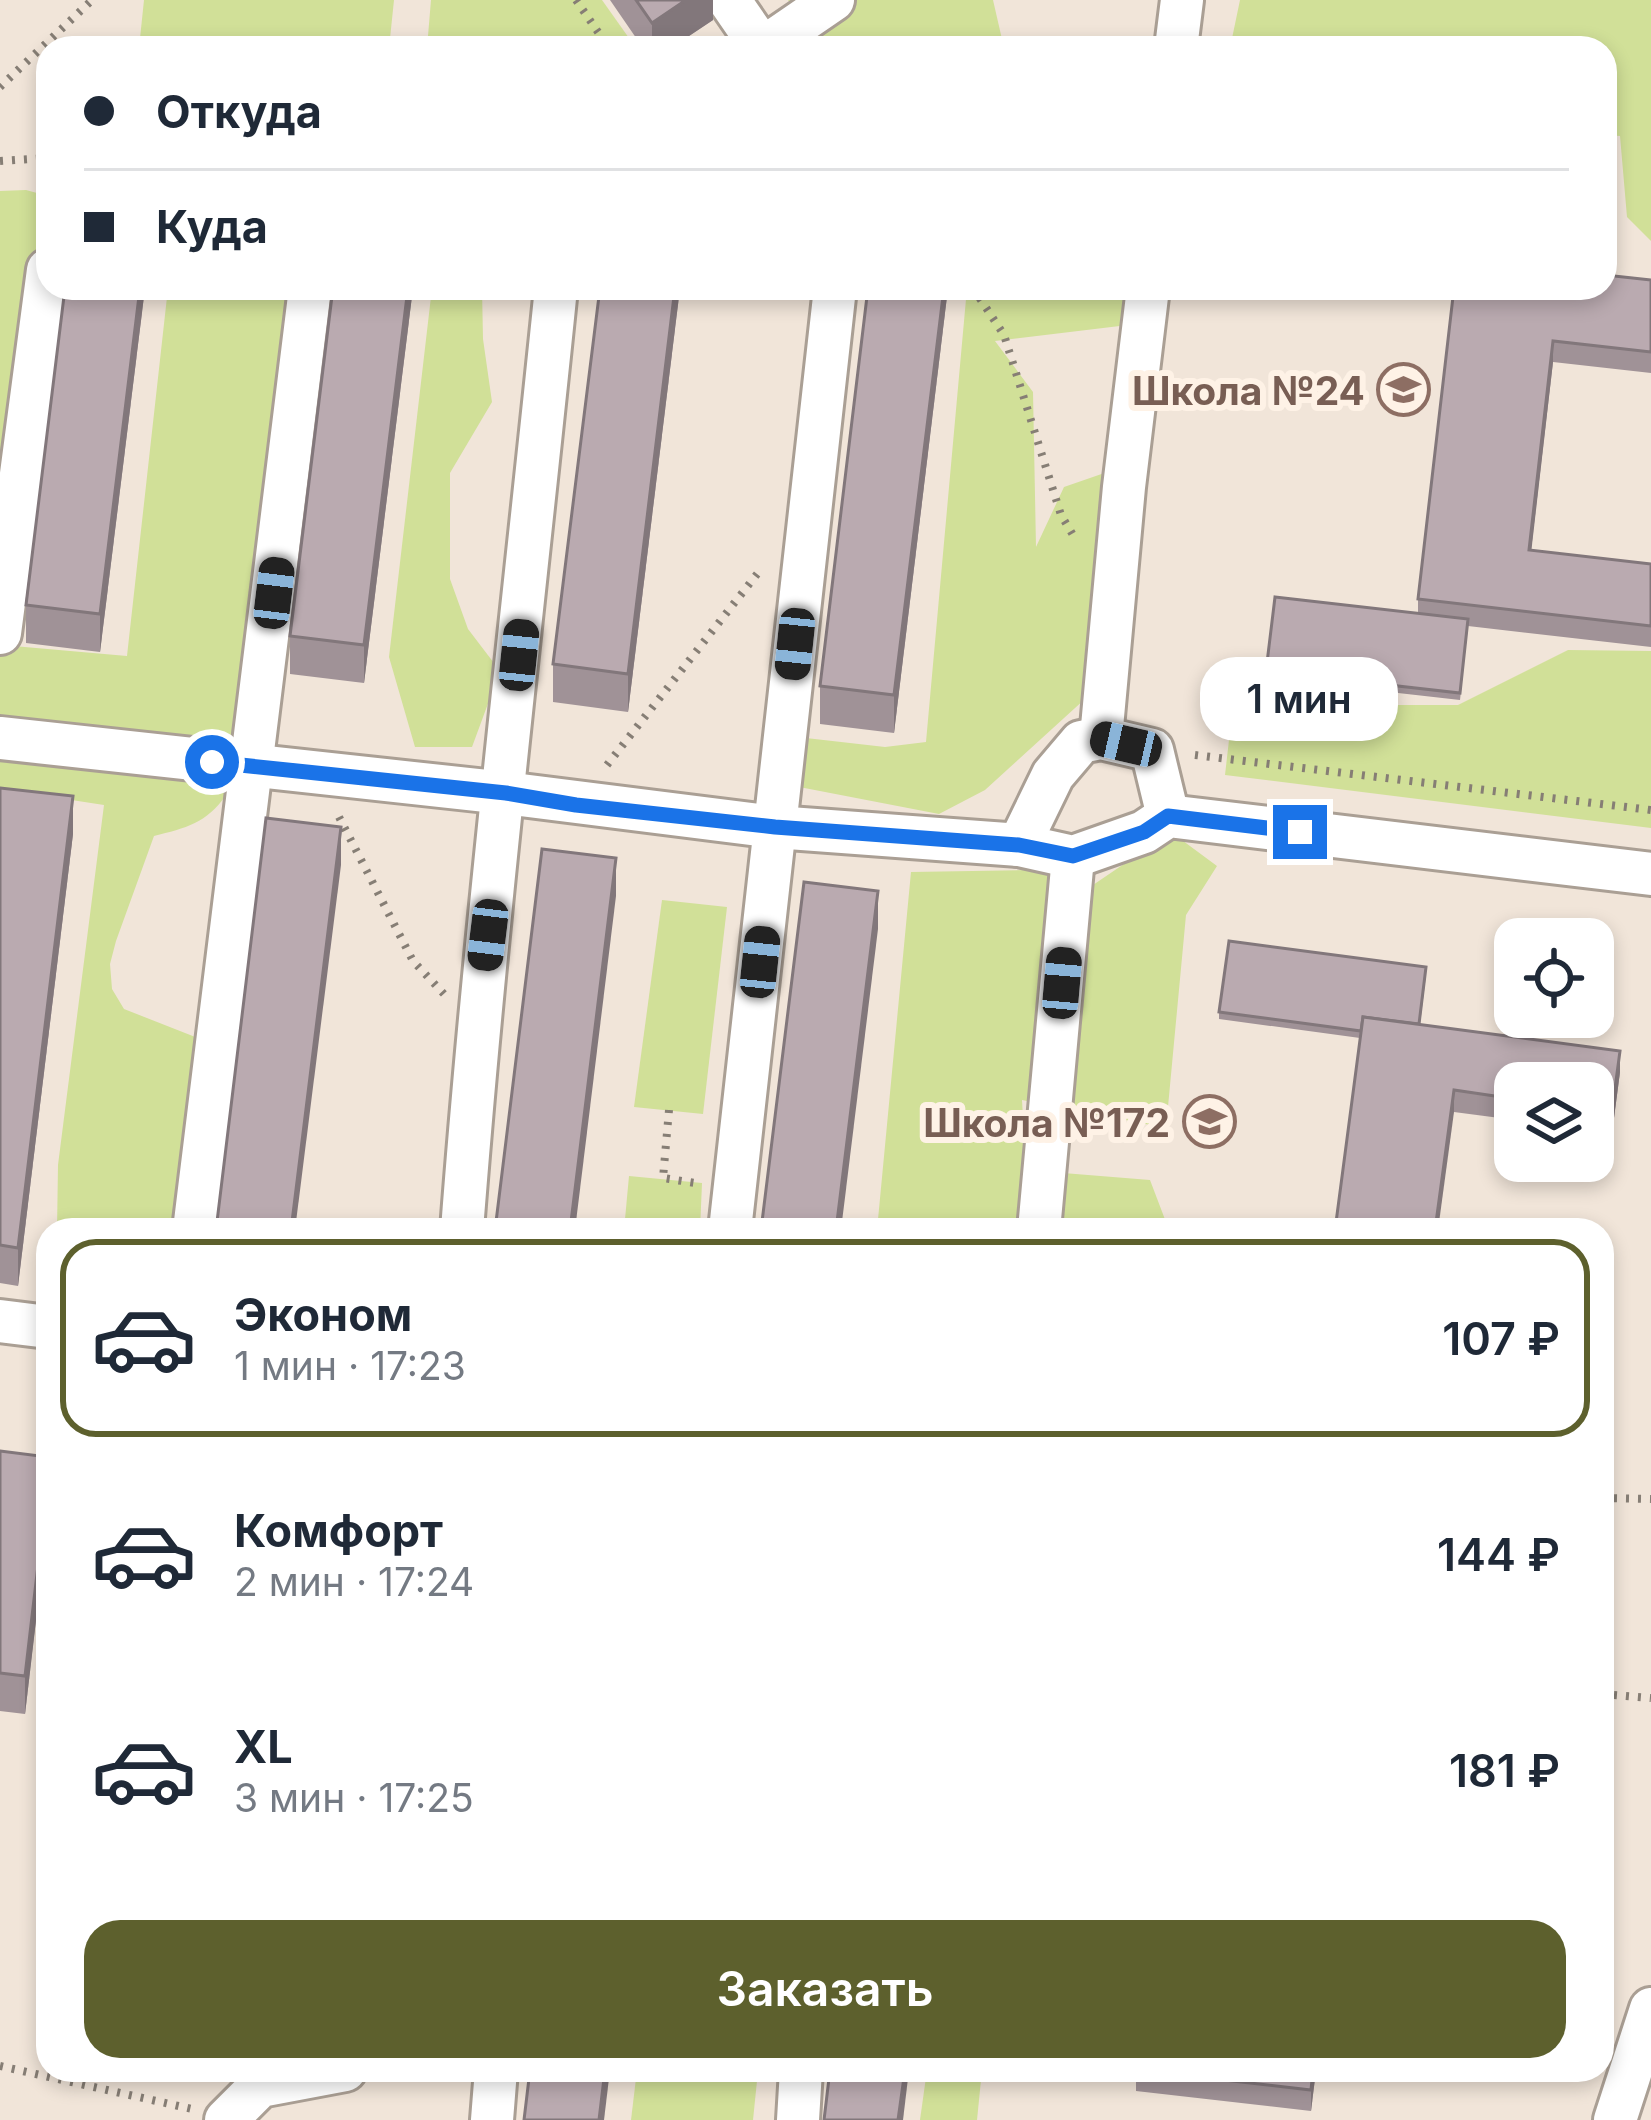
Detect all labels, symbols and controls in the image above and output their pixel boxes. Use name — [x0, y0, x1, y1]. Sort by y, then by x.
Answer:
text: Откуда — [156, 84, 322, 139]
text: Куда — [156, 199, 268, 254]
school or university icon: Школа №24 — [1376, 362, 1432, 418]
place label: Школа №24 — [1132, 367, 1365, 414]
car — [252, 555, 296, 631]
car — [773, 606, 817, 682]
car — [497, 617, 541, 693]
callout: 1 мин — [1201, 658, 1399, 742]
text: 1 мин — [1246, 675, 1352, 722]
car — [1087, 718, 1165, 770]
route start — [185, 735, 239, 789]
route end — [1273, 805, 1327, 859]
car — [466, 897, 510, 973]
map controls — [1494, 918, 1614, 1182]
button: locate — [1494, 918, 1614, 1038]
car — [738, 924, 782, 1000]
car — [1041, 946, 1083, 1020]
button: layers — [1494, 1062, 1614, 1182]
school or university icon: Школа №172 — [1181, 1094, 1237, 1150]
place label: Школа №172 — [923, 1099, 1170, 1146]
icon: car — [90, 1284, 198, 1392]
text: Эконом — [234, 1287, 412, 1342]
text: 107 ₽ — [1442, 1311, 1560, 1366]
text: 1 мин · 17:23 — [234, 1342, 466, 1389]
icon: car — [90, 1500, 198, 1608]
text: Комфорт — [234, 1503, 443, 1558]
text: 144 ₽ — [1437, 1527, 1560, 1582]
text: 2 мин · 17:24 — [234, 1558, 474, 1605]
icon: car — [90, 1716, 198, 1824]
text: XL — [234, 1719, 293, 1774]
text: 181 ₽ — [1449, 1743, 1560, 1798]
text: 3 мин · 17:25 — [234, 1774, 474, 1821]
button: Заказать — [84, 1920, 1566, 2058]

